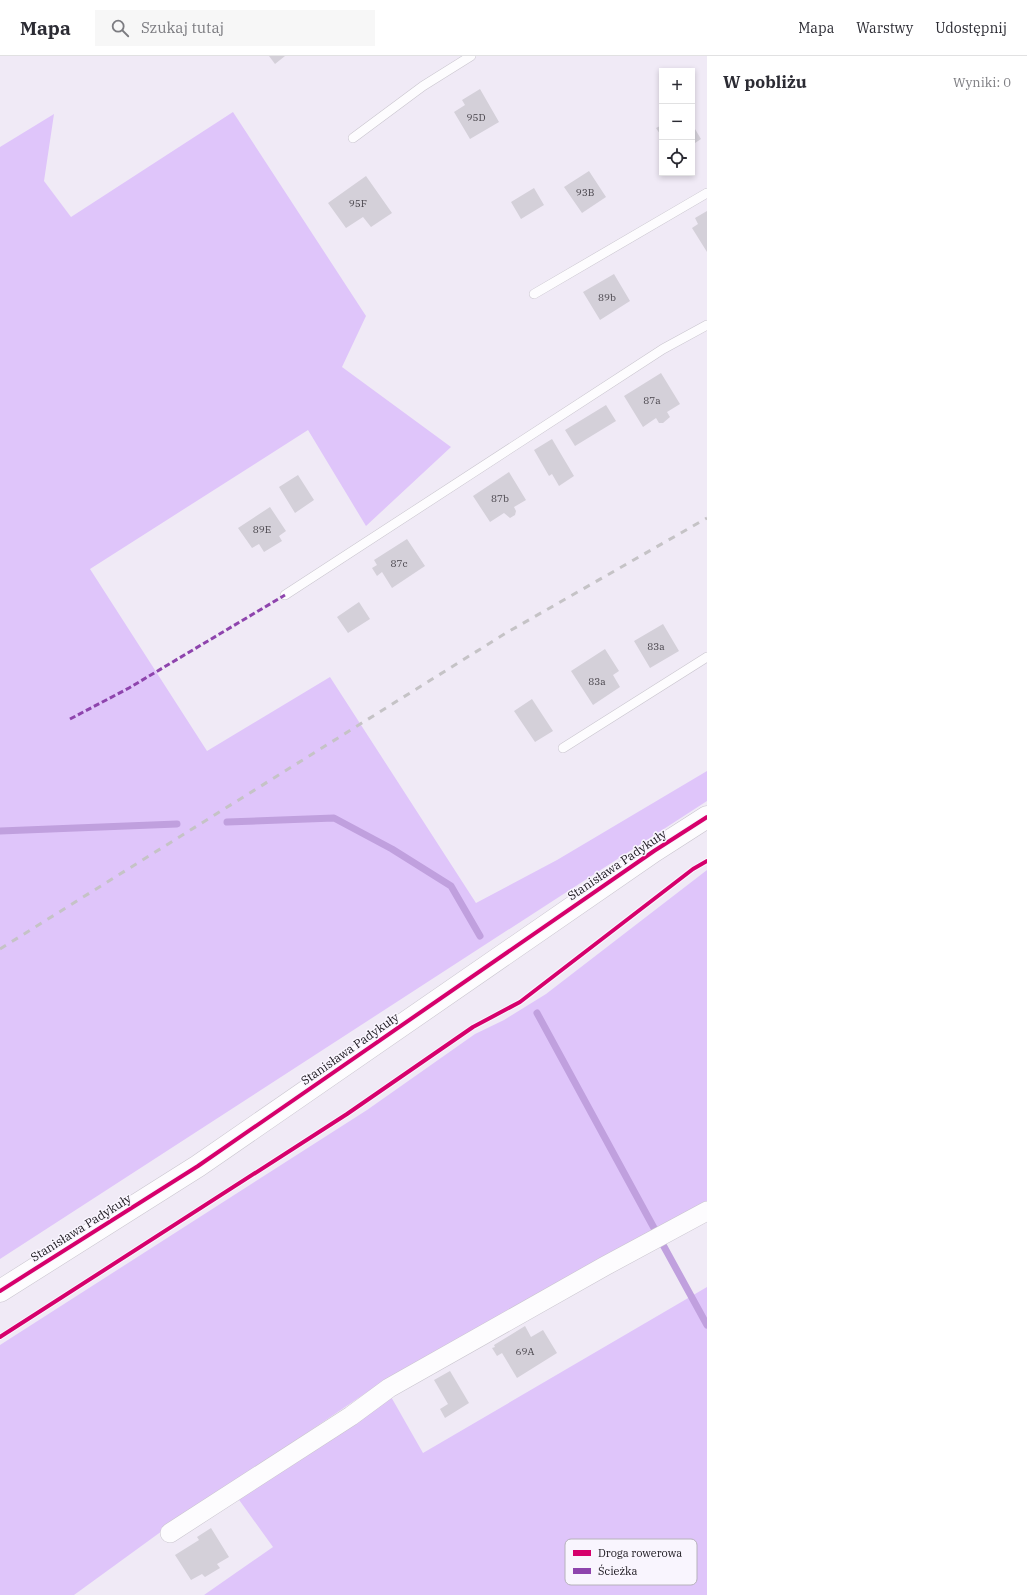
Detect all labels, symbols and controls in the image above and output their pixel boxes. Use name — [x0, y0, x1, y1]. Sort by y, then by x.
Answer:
search box — [95, 10, 375, 46]
text: Mapa — [20, 16, 71, 40]
icon: search — [109, 17, 131, 39]
text: Szukaj tutaj — [141, 18, 224, 37]
text: Mapa — [798, 19, 834, 37]
text: Warstwy — [856, 19, 913, 37]
text: Udostępnij — [935, 19, 1007, 37]
map controls — [659, 68, 695, 176]
button: + — [659, 68, 695, 104]
text: W pobliżu — [723, 71, 807, 93]
text: Wyniki: 0 — [953, 74, 1011, 91]
button: − — [659, 104, 695, 140]
house number: 95D — [466, 111, 486, 124]
button: locate — [659, 140, 695, 176]
house number: 93B — [576, 186, 595, 199]
house number: 95F — [349, 197, 367, 210]
house number: 89b — [598, 291, 616, 304]
house number: 87a — [643, 394, 661, 407]
house number: 87b — [491, 492, 509, 505]
house number: 89E — [253, 523, 271, 536]
house number: 87c — [390, 557, 408, 570]
house number: 83a — [647, 640, 665, 653]
house number: 83a — [588, 675, 606, 688]
street label: Stanisława Padykuły — [564, 826, 669, 903]
street label: Stanisława Padykuły — [298, 1009, 402, 1088]
street label: Stanisława Padykuły — [28, 1190, 134, 1265]
house number: 69A — [516, 1345, 535, 1358]
legend — [565, 1539, 697, 1585]
text: Droga rowerowa — [598, 1546, 682, 1560]
text: Ścieżka — [598, 1564, 637, 1578]

